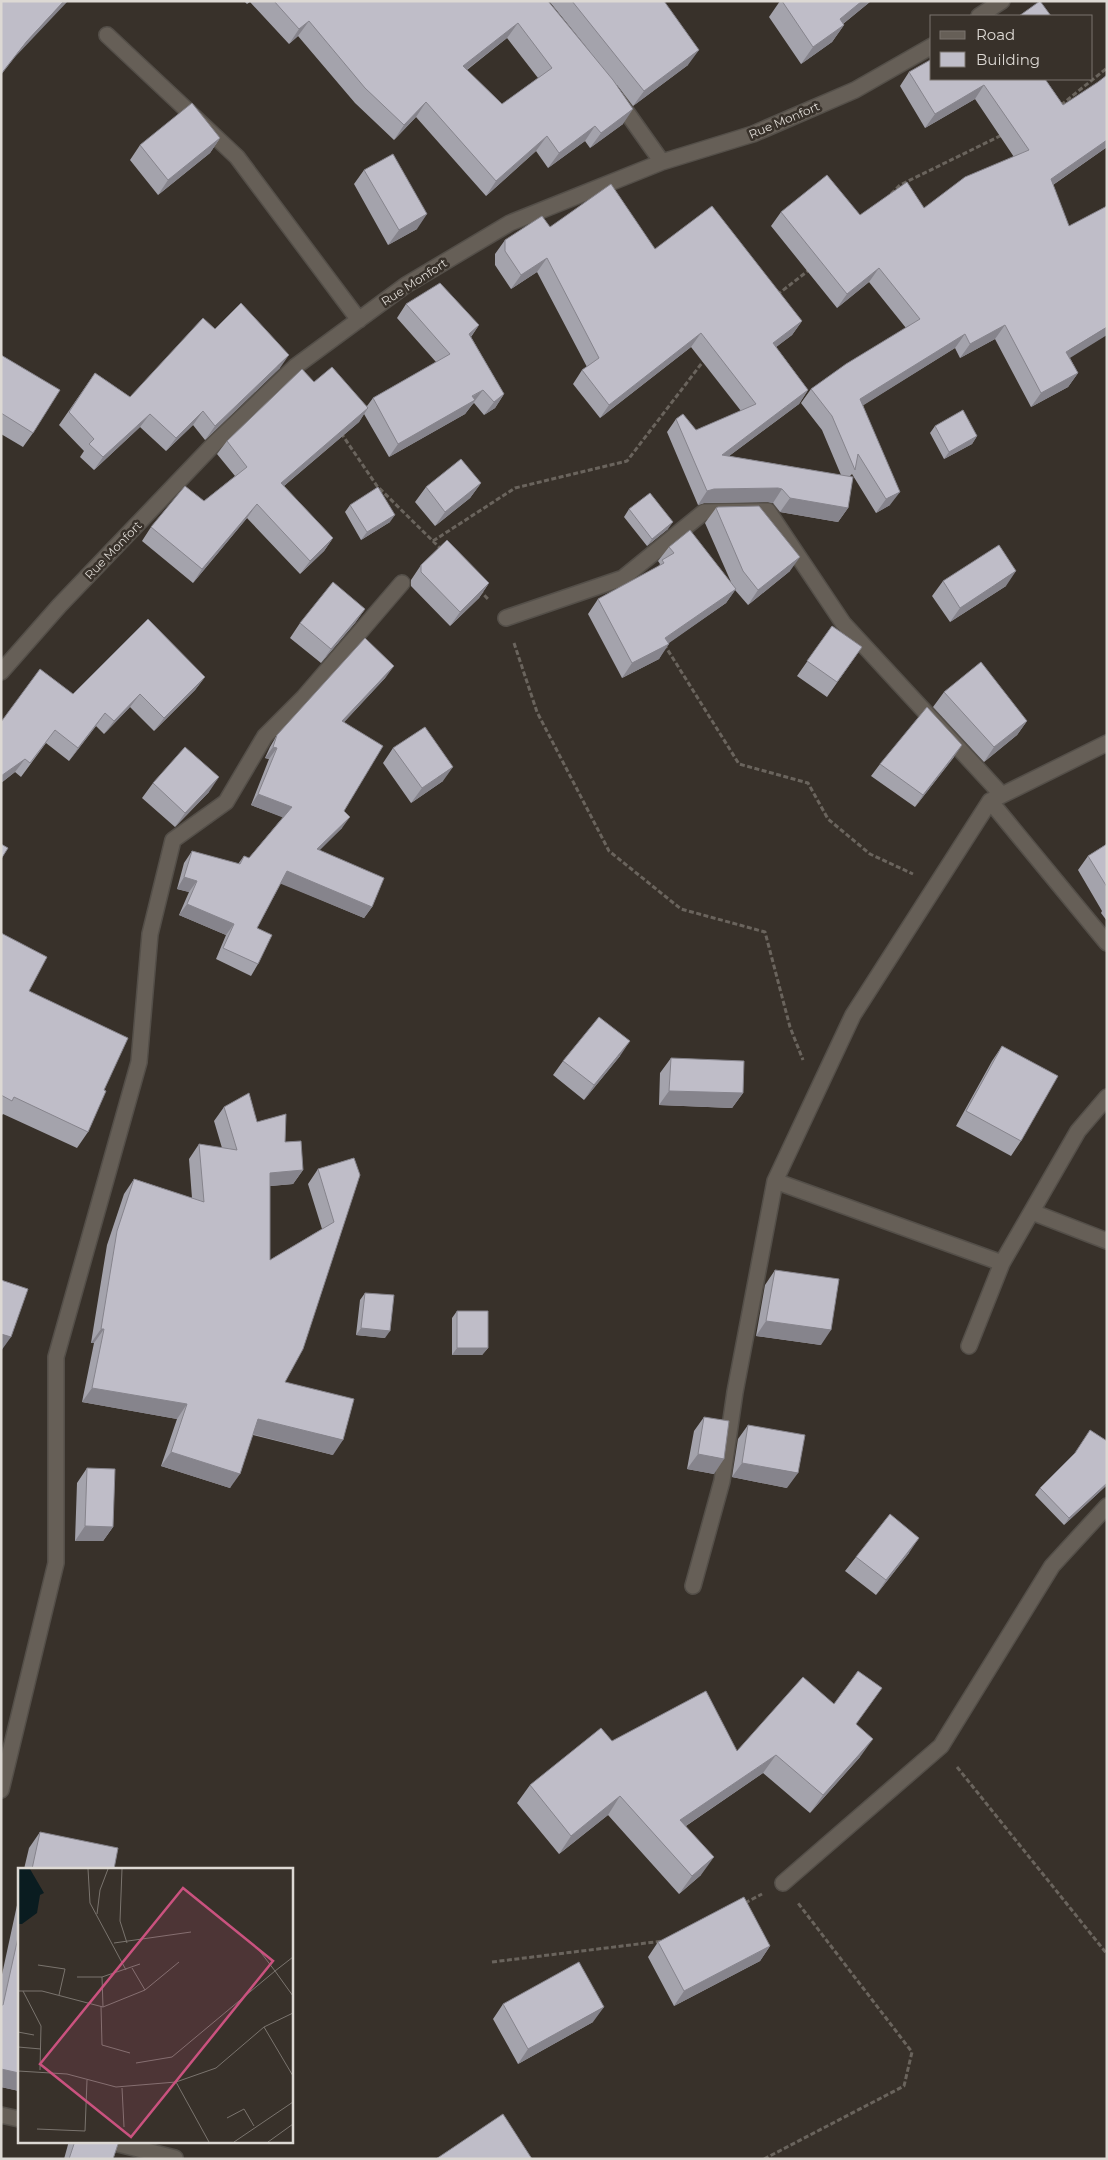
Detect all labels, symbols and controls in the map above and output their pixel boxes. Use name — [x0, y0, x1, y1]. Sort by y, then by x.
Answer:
legend — [930, 15, 1093, 80]
text: Road — [976, 25, 1015, 44]
text: Building — [976, 50, 1040, 69]
street label: Rue Monfort — [746, 98, 822, 142]
street label: Rue Monfort — [378, 255, 450, 309]
street label: Rue Monfort — [81, 518, 145, 582]
inset map — [18, 1868, 292, 2142]

